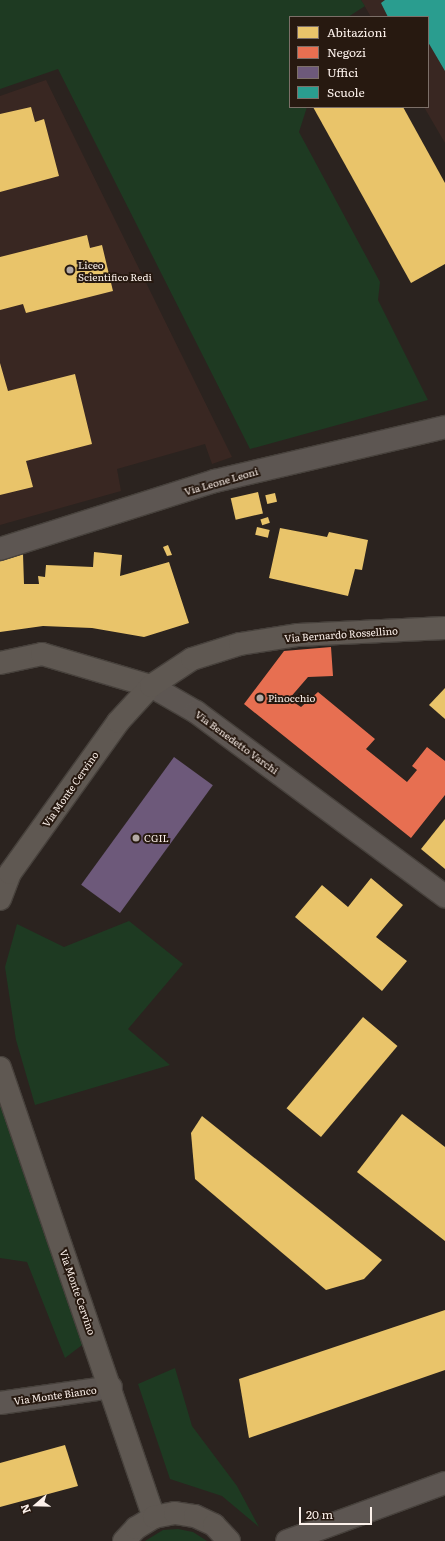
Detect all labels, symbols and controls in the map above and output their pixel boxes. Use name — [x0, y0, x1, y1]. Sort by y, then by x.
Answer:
legend — [289, 16, 429, 108]
text: Abitazioni — [327, 23, 386, 41]
text: Negozi — [327, 43, 366, 61]
text: Uffici — [327, 63, 358, 81]
text: Scuole — [327, 83, 365, 101]
place label: Liceo Scientifico Redi — [78, 258, 152, 282]
marker: Liceo Scientifico Redi — [65, 265, 75, 275]
street label: Via Leone Leoni — [183, 465, 259, 497]
street label: Via Bernardo Rossellino — [284, 624, 398, 644]
place label: Pinocchio — [268, 692, 315, 704]
marker: Pinocchio — [255, 693, 265, 703]
street label: Via Benedetto Varchi — [193, 708, 281, 776]
street label: Via Monte Cervino — [39, 749, 101, 829]
place label: CGIL — [144, 832, 169, 844]
marker: CGIL — [131, 833, 141, 843]
street label: Via Monte Cervino — [58, 1248, 98, 1336]
street label: Via Monte Bianco — [13, 1383, 97, 1407]
north arrow — [16, 1485, 56, 1525]
scale bar — [301, 1499, 374, 1525]
text: N — [16, 1502, 34, 1516]
text: 20 m — [306, 1505, 333, 1523]

